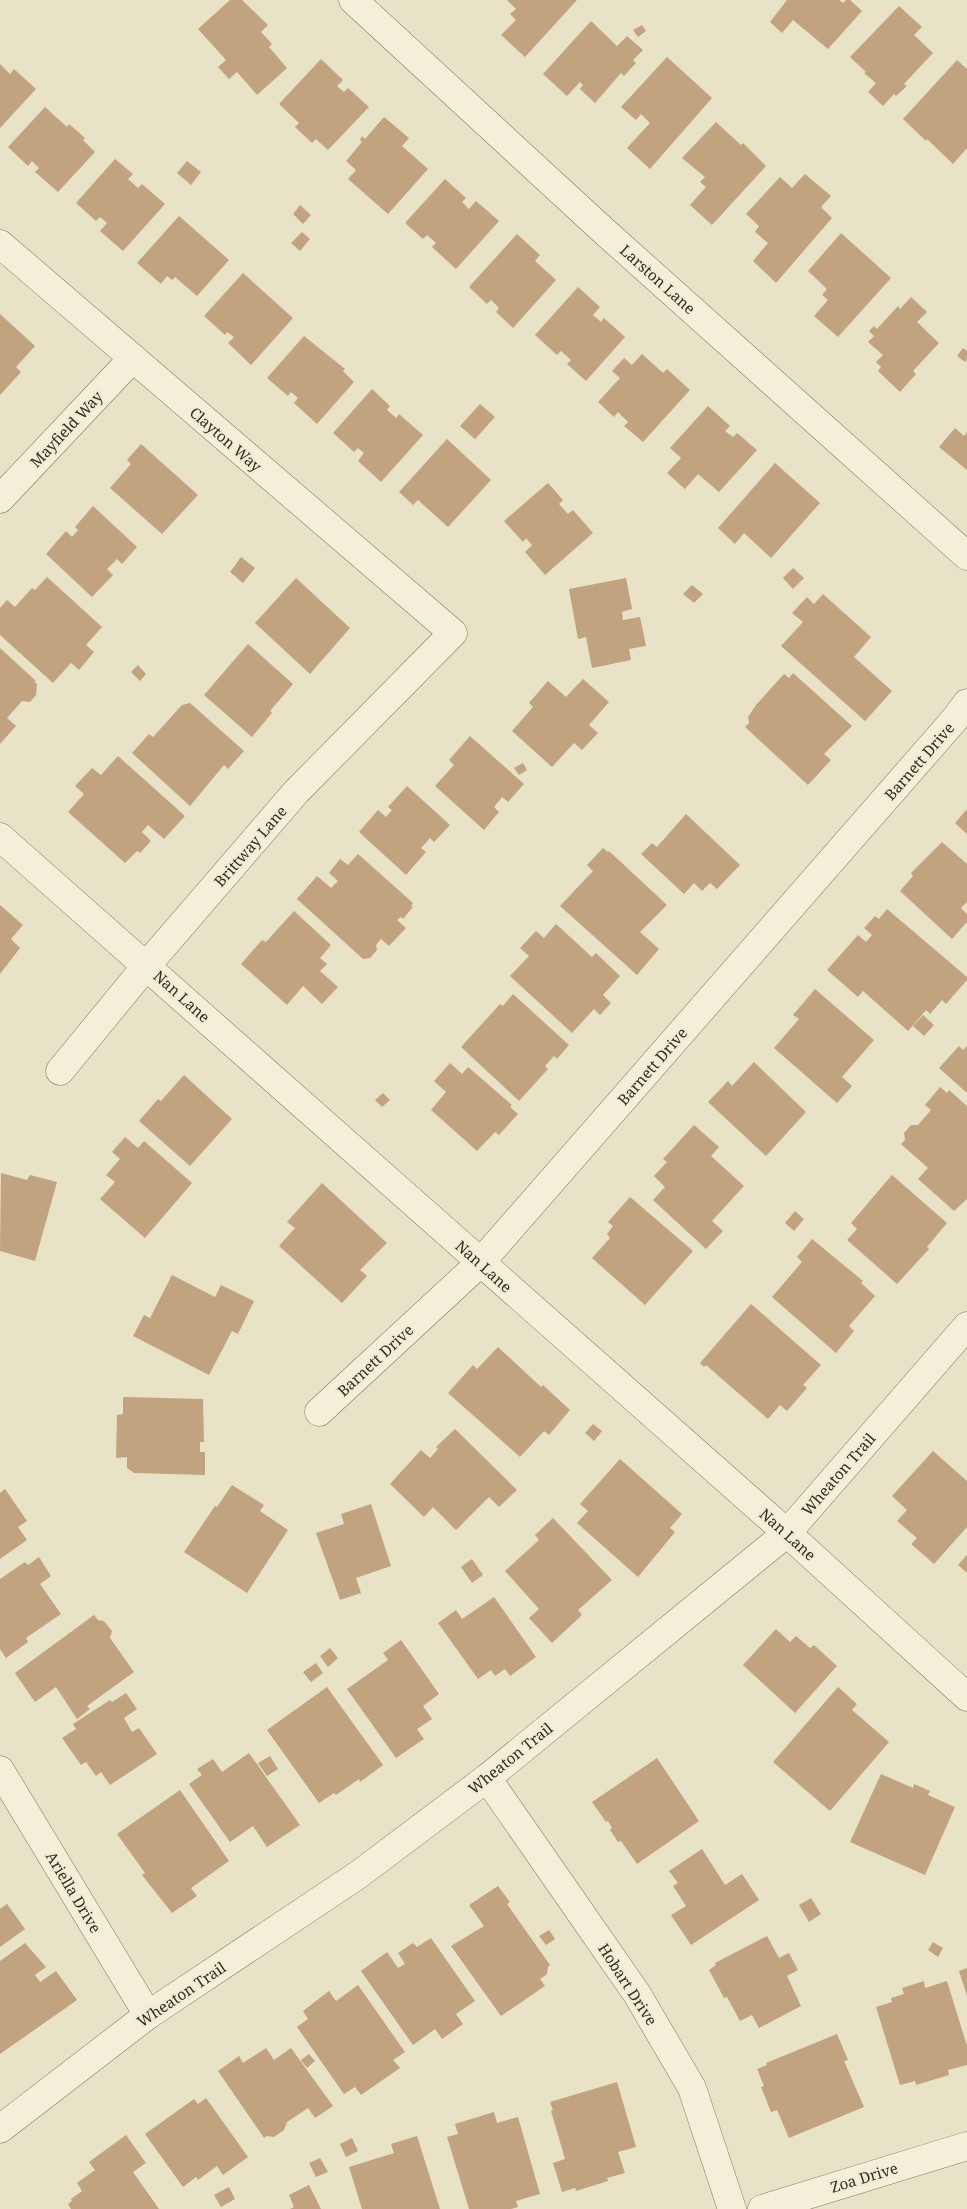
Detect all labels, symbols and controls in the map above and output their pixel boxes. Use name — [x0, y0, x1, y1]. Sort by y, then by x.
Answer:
street label: Larston Lane — [616, 240, 700, 318]
street label: Mayfield Way — [25, 386, 107, 472]
street label: Clayton Way — [186, 402, 267, 476]
street label: Barnett Drive — [880, 718, 958, 804]
street label: Brittway Lane — [209, 801, 291, 891]
street label: Nan Lane — [150, 965, 214, 1027]
street label: Barnett Drive — [613, 1023, 691, 1109]
street label: Nan Lane — [452, 1235, 516, 1297]
street label: Barnett Drive — [333, 1320, 417, 1400]
street label: Wheaton Trail — [797, 1428, 880, 1519]
street label: Nan Lane — [756, 1503, 820, 1565]
street label: Wheaton Trail — [464, 1718, 557, 1798]
street label: Ariella Drive — [42, 1848, 106, 1936]
street label: Hobart Drive — [594, 1939, 662, 2029]
street label: Wheaton Trail — [133, 1957, 230, 2031]
street label: Zoa Drive — [828, 2157, 900, 2197]

